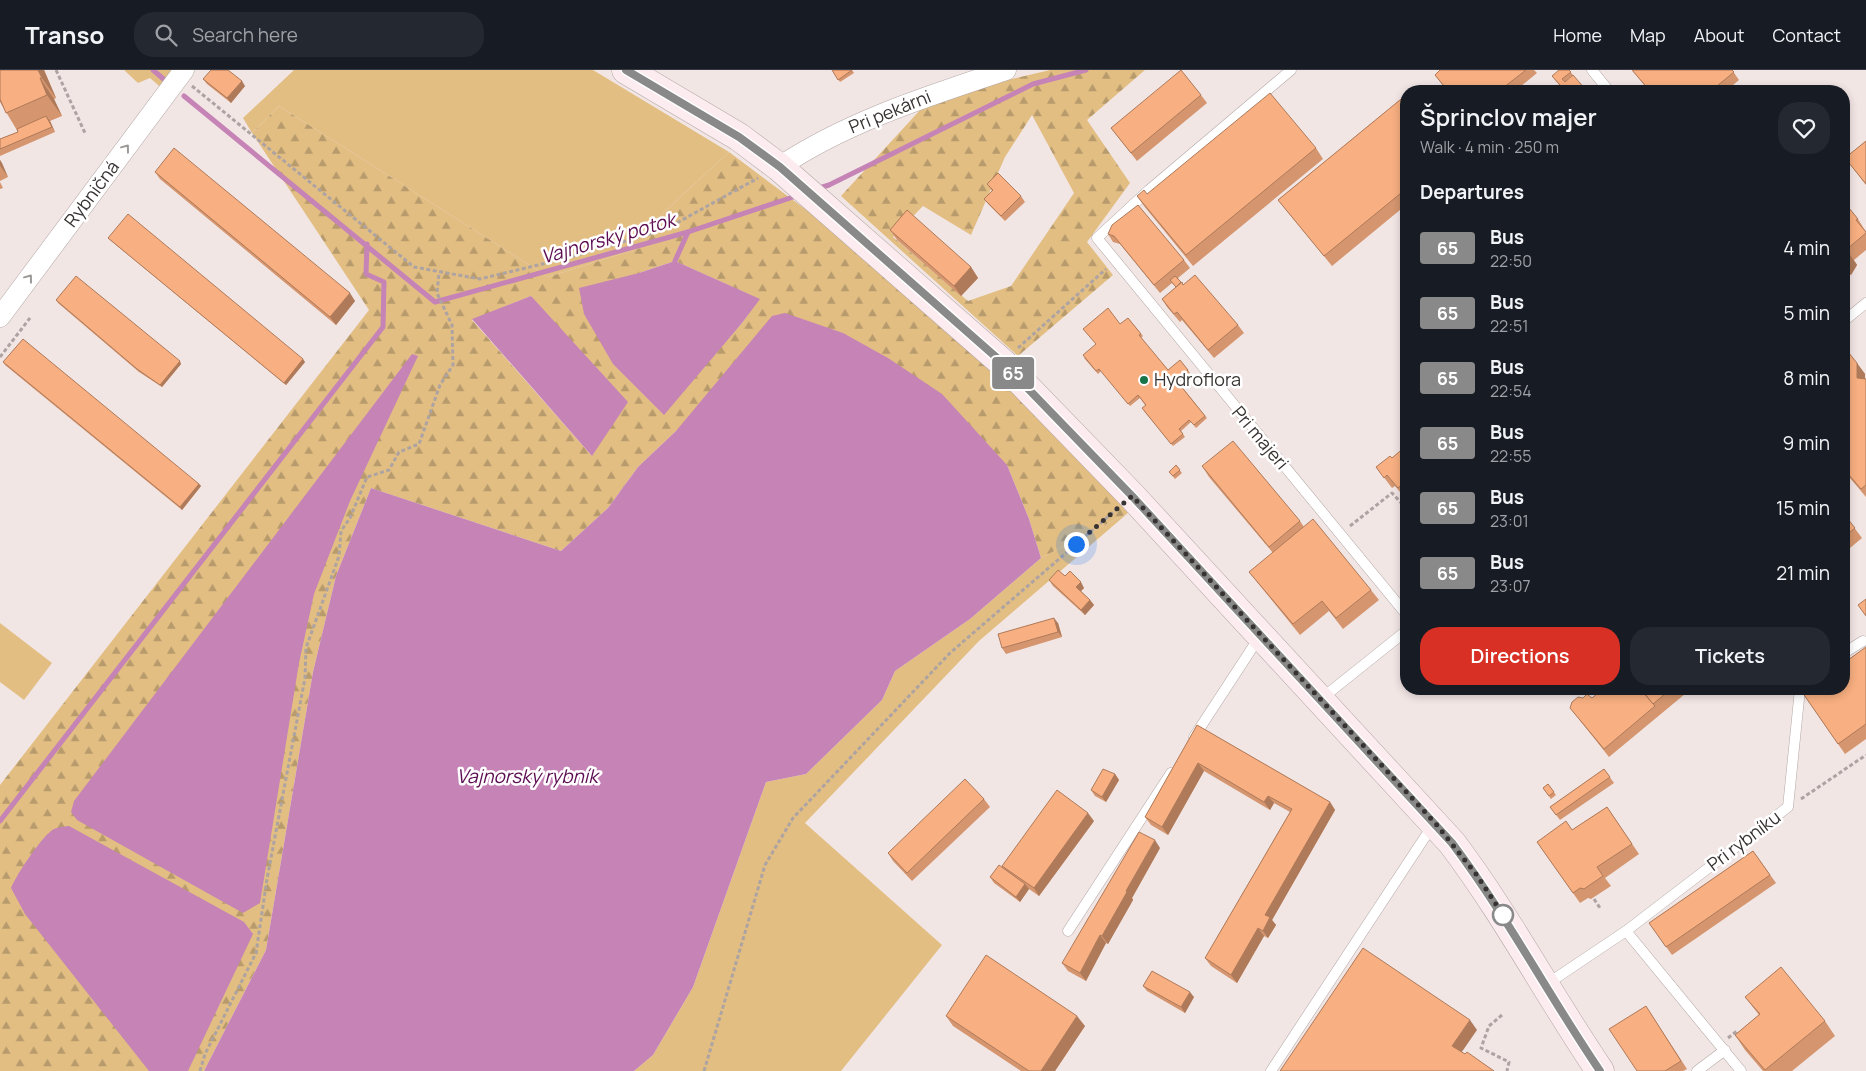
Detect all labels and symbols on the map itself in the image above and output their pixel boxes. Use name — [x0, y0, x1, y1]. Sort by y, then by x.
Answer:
street label: Pri pekárni — [845, 84, 934, 138]
one-way arrow — [120, 144, 129, 154]
street label: Rybničná — [58, 155, 124, 231]
water label: Vajnorský potok — [538, 206, 681, 270]
one-way arrow — [23, 274, 32, 284]
line badge: 65 — [990, 357, 1036, 389]
place label: Hydroflora — [1154, 367, 1241, 391]
marker: Hydroflora — [1138, 374, 1150, 386]
street label: Pri majeri — [1227, 400, 1294, 474]
your location — [1064, 532, 1089, 557]
water label: Vajnorský rybník — [456, 763, 600, 789]
street label: Pri rybníku — [1702, 805, 1785, 876]
unlabelled marker — [1492, 904, 1514, 926]

